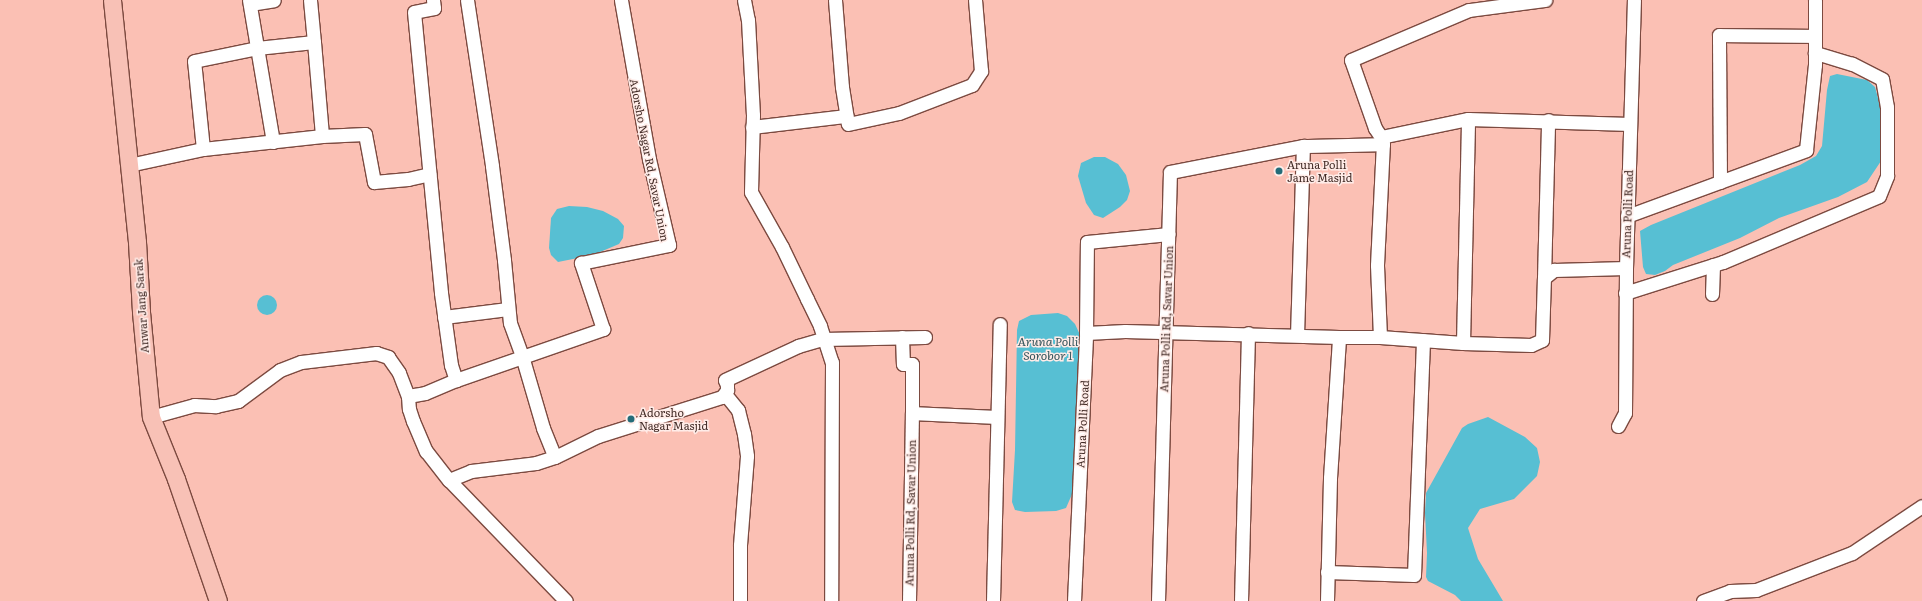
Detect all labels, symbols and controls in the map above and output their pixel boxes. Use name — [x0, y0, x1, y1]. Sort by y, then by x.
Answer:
street label: Adorsho Nagar Rd, Savar Union — [628, 77, 672, 243]
place label: Aruna Polli Jame Masjid — [1287, 158, 1352, 184]
marker: Aruna Polli Jame Masjid — [1274, 166, 1284, 176]
street label: Aruna Polli Road — [1619, 170, 1635, 258]
street label: Aruna Polli Rd, Savar Union — [1157, 246, 1175, 392]
street label: Anwar Jang Sarak — [131, 258, 151, 354]
water label: Aruna Polli Sorobor 1 — [1018, 335, 1078, 363]
street label: Aruna Polli Road — [1073, 380, 1091, 468]
place label: Adorsho Nagar Masjid — [639, 406, 708, 432]
marker: Adorsho Nagar Masjid — [626, 414, 636, 424]
street label: Aruna Polli Rd, Savar Union — [902, 440, 918, 586]

